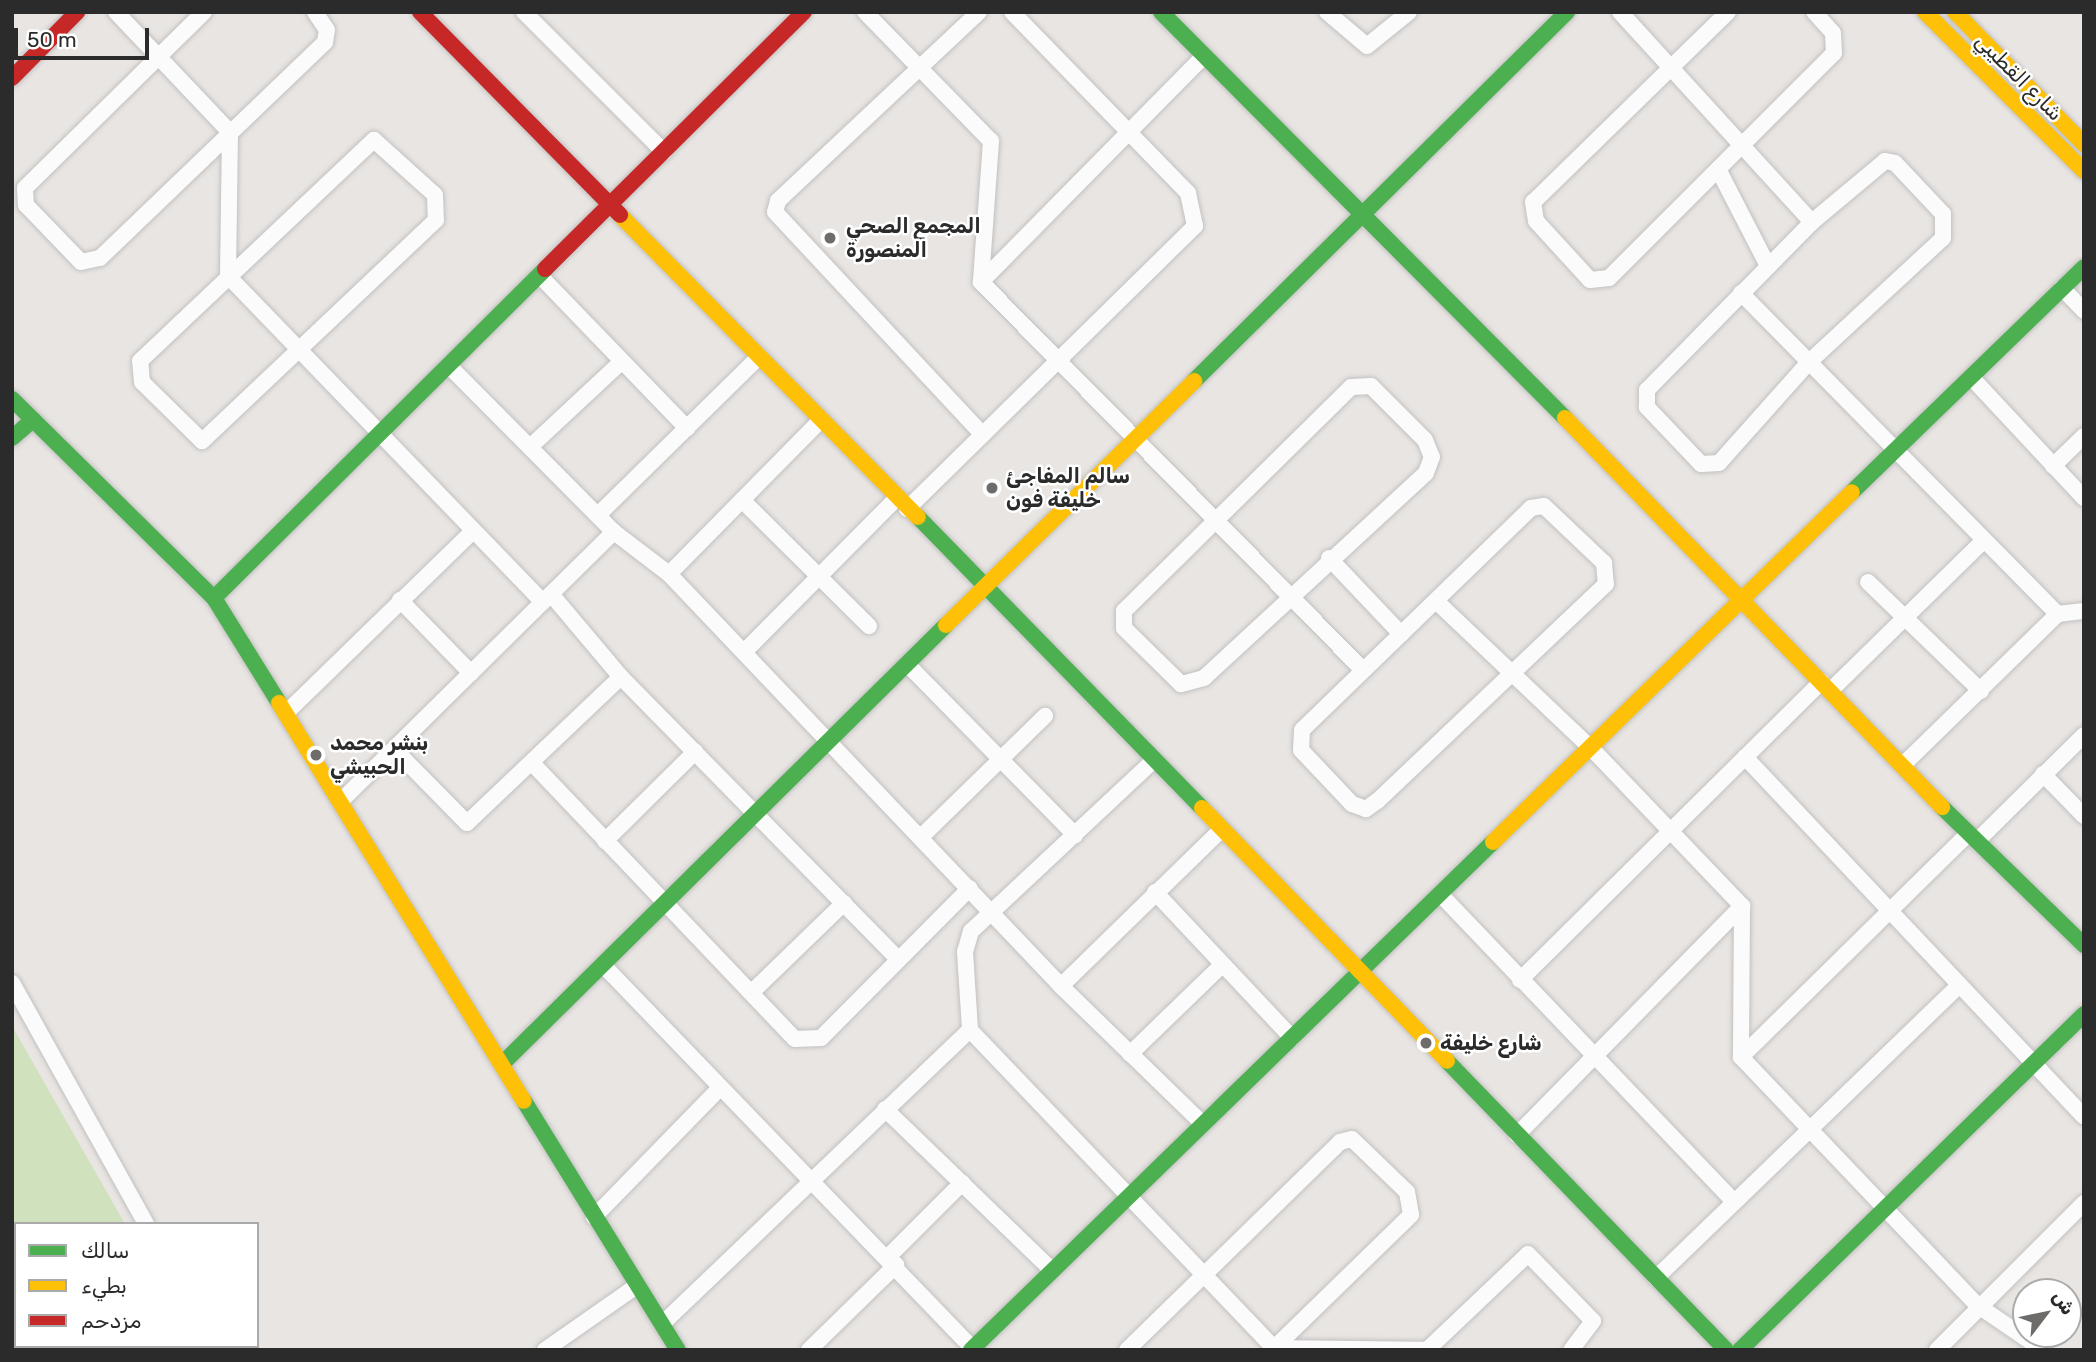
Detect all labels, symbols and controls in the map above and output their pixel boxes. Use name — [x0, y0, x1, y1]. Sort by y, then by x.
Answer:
scale bar — [18, 14, 152, 58]
text: 50 m — [27, 27, 77, 52]
street label: شارع القطيبي — [1970, 28, 2068, 126]
place label: المجمع الصحي المنصورة — [846, 213, 981, 263]
marker: المجمع الصحي المنصورة — [820, 228, 840, 248]
place label: سالم المفاجئ خليفة فون — [1006, 463, 1130, 513]
marker: سالم المفاجئ خليفة فون — [984, 480, 1000, 496]
place label: بنشر محمد الحبيشي — [330, 730, 428, 780]
marker: بنشر محمد الحبيشي — [308, 747, 324, 763]
place label: شارع خليفة — [1440, 1030, 1542, 1056]
marker: شارع خليفة — [1418, 1035, 1434, 1051]
legend — [14, 1222, 259, 1348]
text: سالك — [81, 1238, 129, 1263]
text: بطيء — [81, 1273, 127, 1298]
north arrow — [2012, 1278, 2082, 1348]
text: ش — [2047, 1286, 2080, 1319]
text: مزدحم — [81, 1308, 141, 1333]

